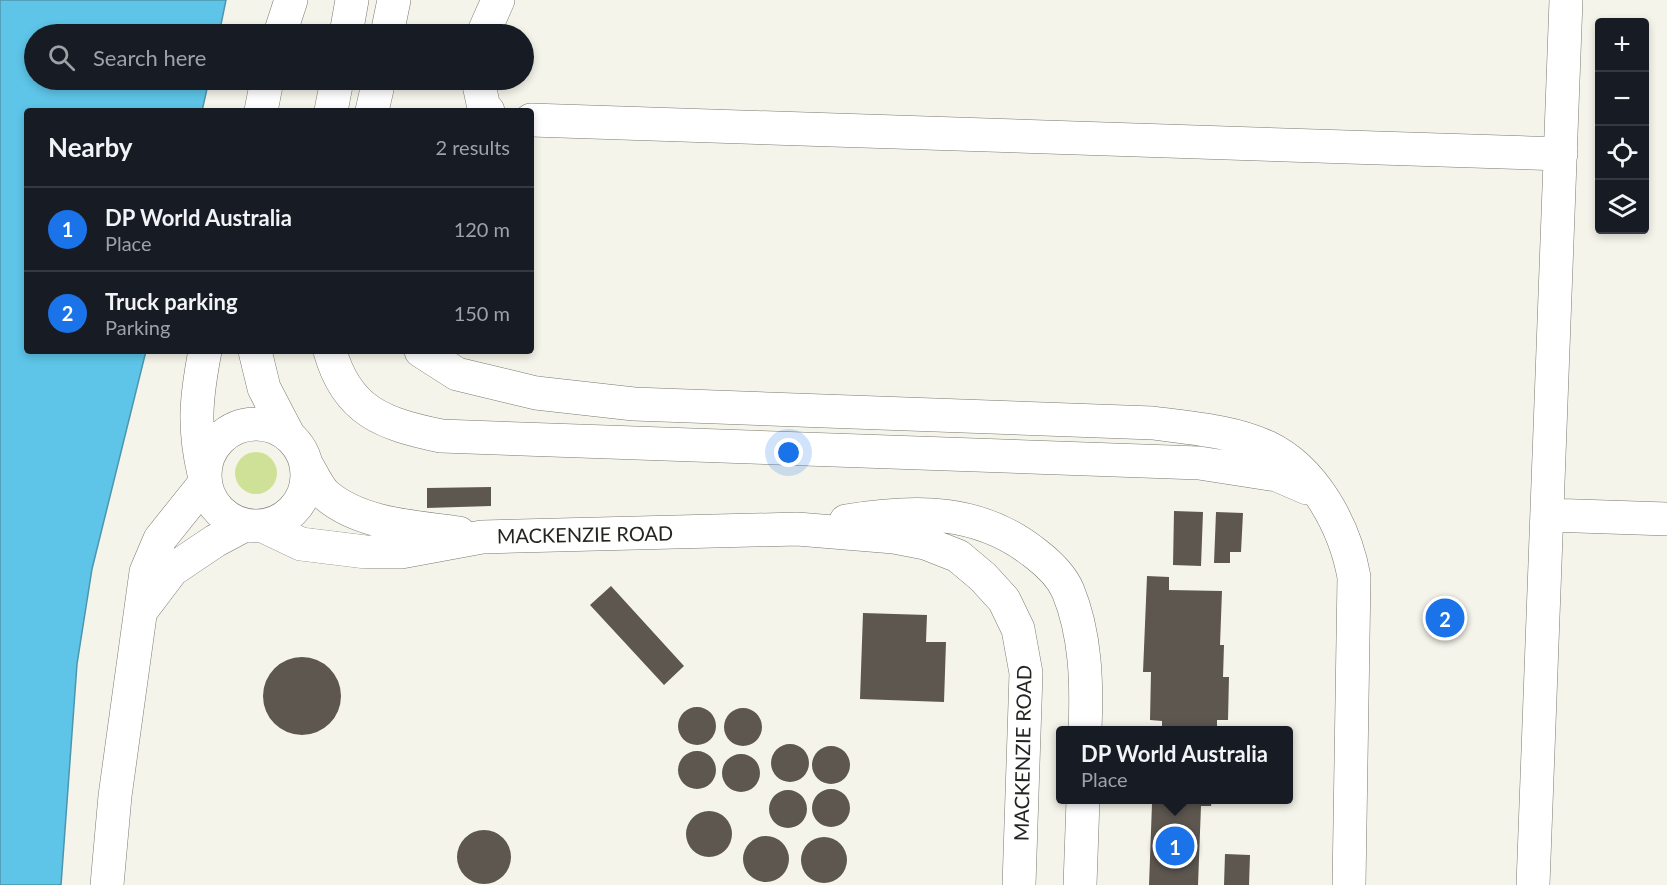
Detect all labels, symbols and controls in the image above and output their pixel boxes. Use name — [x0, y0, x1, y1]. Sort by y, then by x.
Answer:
map controls — [1595, 18, 1649, 234]
button: + — [1595, 18, 1649, 72]
search box — [24, 24, 534, 90]
icon: search — [45, 41, 78, 74]
text: Search here — [93, 44, 206, 71]
button: − — [1595, 72, 1649, 126]
button: locate — [1595, 126, 1649, 180]
text: Nearby — [48, 131, 133, 163]
text: 2 results — [435, 135, 510, 159]
button: layers — [1595, 180, 1649, 234]
text: DP World Australia — [105, 204, 292, 231]
text: 1 — [62, 217, 73, 241]
text: 120 m — [454, 217, 510, 241]
text: Place — [105, 231, 152, 255]
text: Truck parking — [105, 288, 238, 315]
text: 2 — [62, 301, 73, 325]
text: 150 m — [454, 301, 510, 325]
text: Parking — [105, 315, 170, 339]
your location — [774, 438, 803, 467]
street label: MACKENZIE ROAD — [497, 520, 673, 548]
pin: 2 — [1426, 596, 1464, 640]
street label: MACKENZIE ROAD — [1008, 665, 1036, 841]
popup — [1056, 726, 1293, 804]
text: DP World Australia — [1081, 740, 1268, 767]
text: Place — [1081, 767, 1128, 791]
pin: 1 — [1156, 824, 1194, 868]

